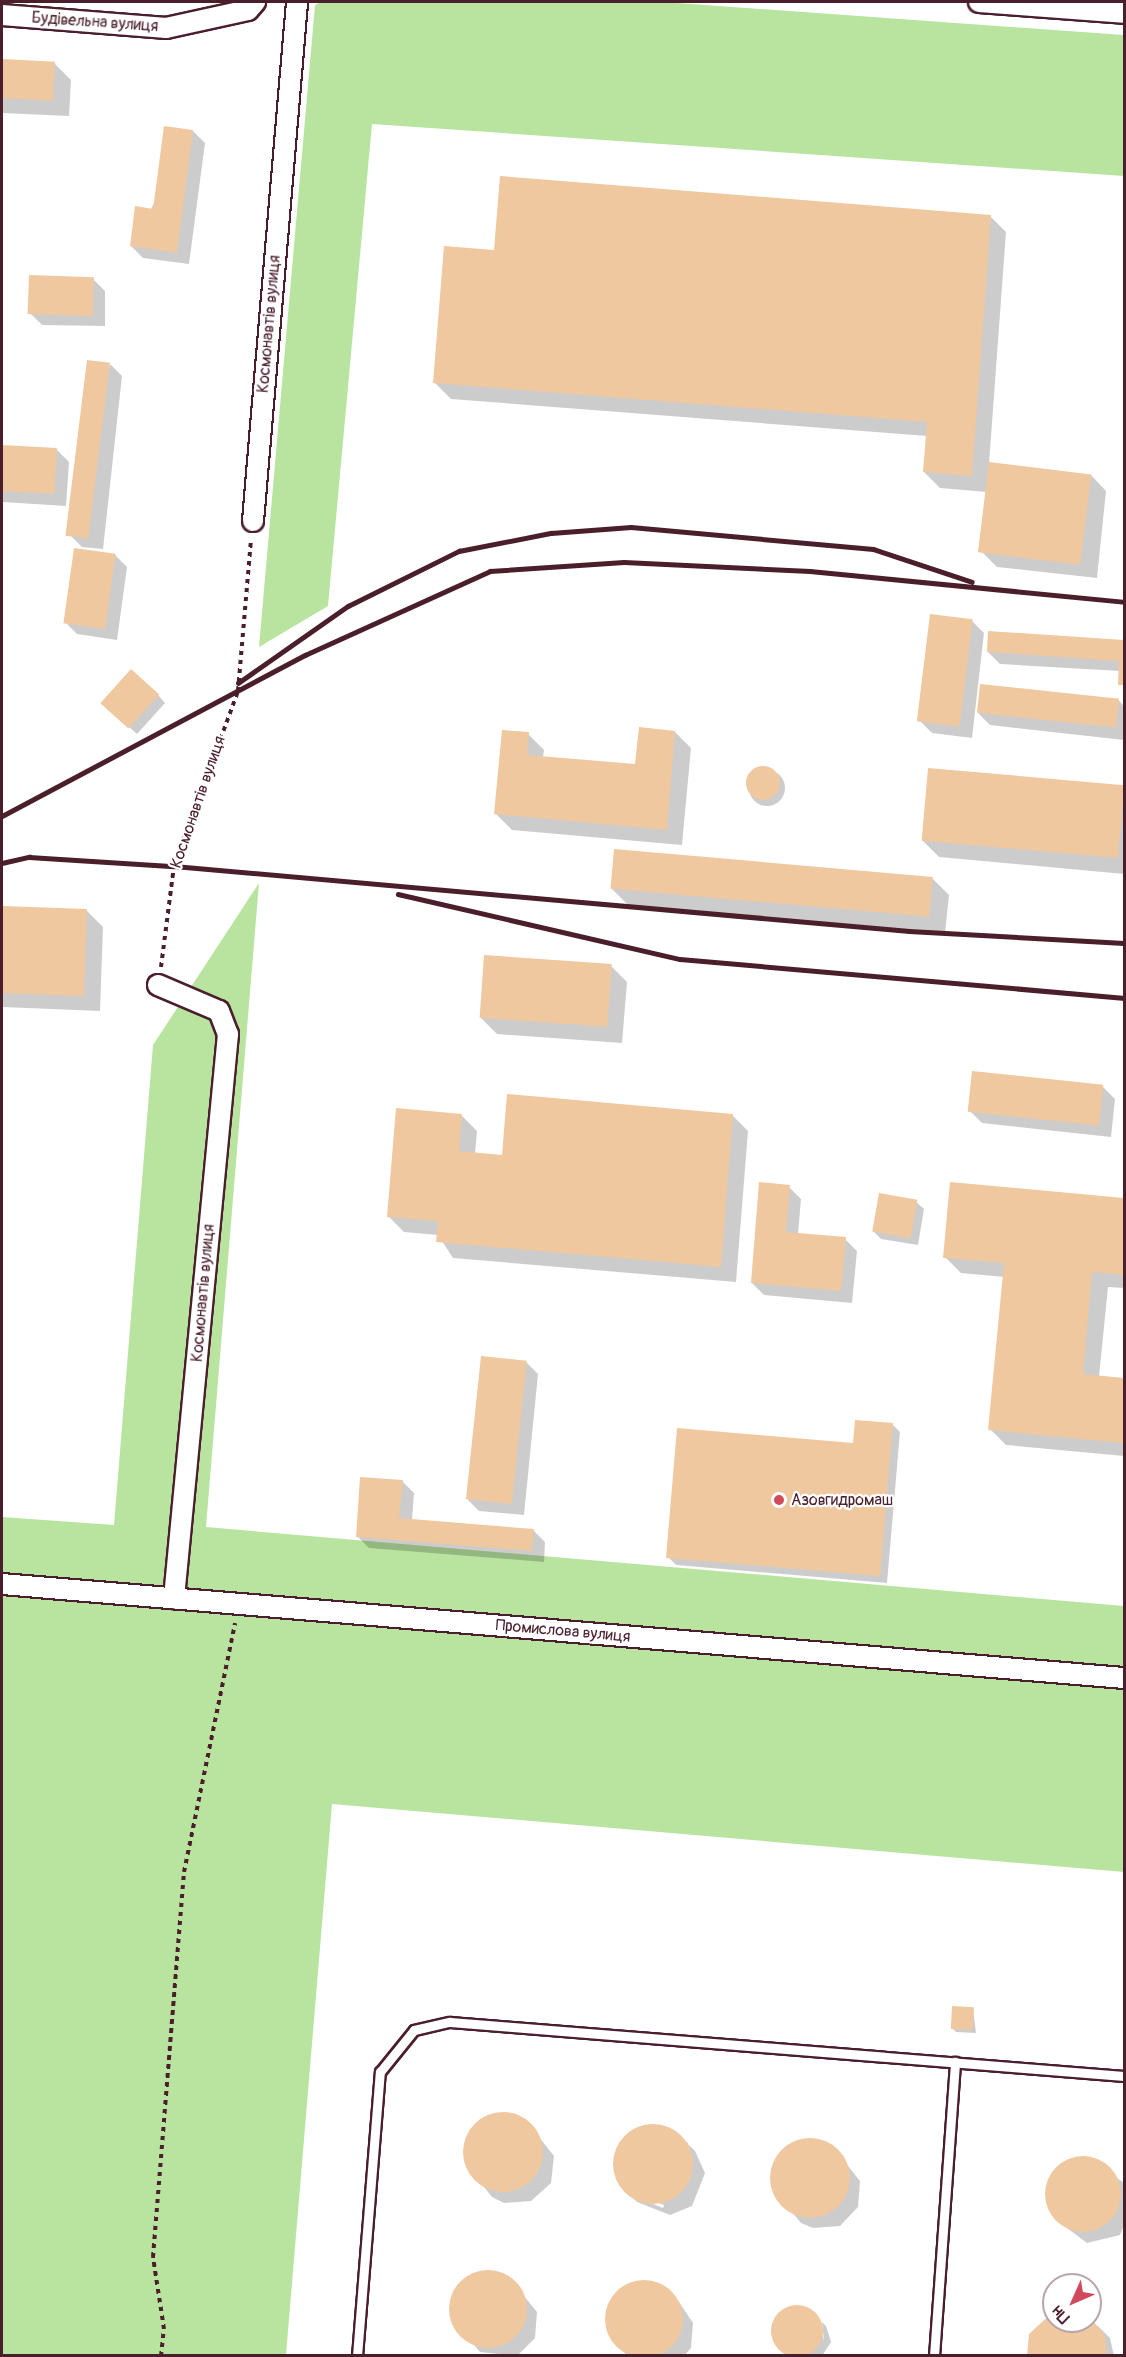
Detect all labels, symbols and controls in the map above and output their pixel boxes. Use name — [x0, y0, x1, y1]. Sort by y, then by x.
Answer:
street label: Будівельна вулиця — [31, 8, 159, 36]
street label: Космонавтів вулиця — [253, 254, 285, 394]
street label: Космонавтів вулиця — [166, 733, 230, 871]
street label: Космонавтів вулиця — [187, 1223, 219, 1363]
place label: Азовгидромаш — [791, 1490, 893, 1510]
marker: Азовгидромаш — [772, 1493, 786, 1507]
street label: Промислова вулиця — [495, 1616, 631, 1646]
north arrow — [1042, 2273, 1102, 2333]
text: Пн — [1047, 2301, 1074, 2328]

